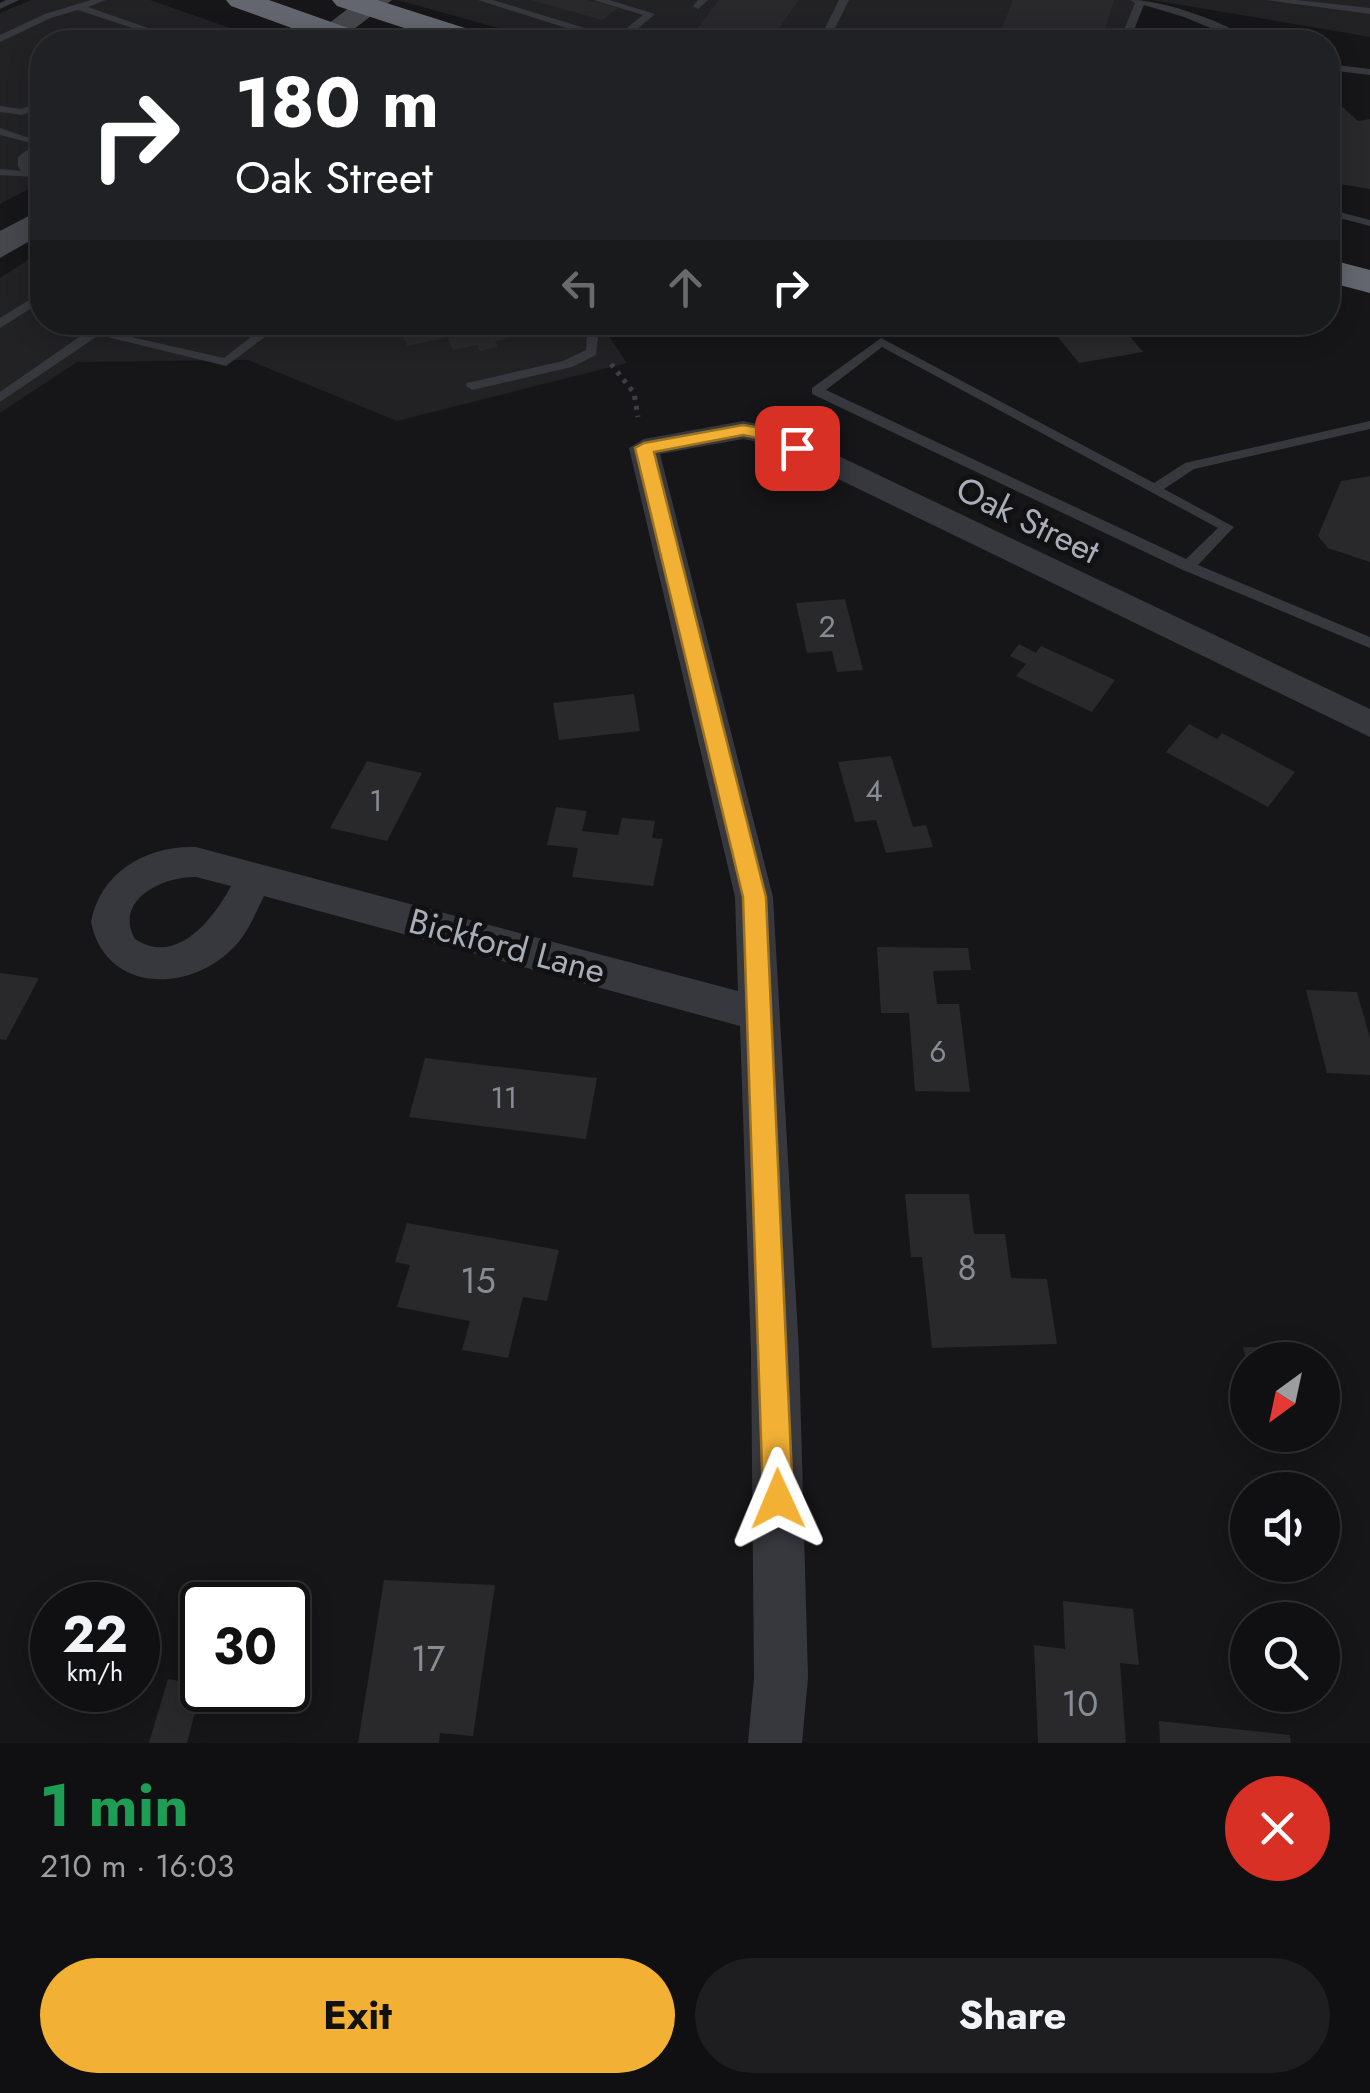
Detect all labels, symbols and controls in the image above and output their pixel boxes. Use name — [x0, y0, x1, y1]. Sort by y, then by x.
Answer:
text: 180 m — [235, 52, 439, 153]
icon: right — [70, 70, 200, 200]
text: Oak Street — [235, 145, 433, 210]
icon: left — [553, 260, 608, 315]
icon: ahead — [658, 260, 713, 315]
icon: right — [763, 260, 818, 315]
pin — [755, 406, 840, 491]
icon: arrive — [770, 421, 825, 476]
street label: Oak Street — [948, 464, 1109, 576]
house number: 2 — [818, 605, 836, 648]
house number: 4 — [865, 769, 883, 812]
house number: 1 — [369, 779, 383, 822]
street label: Bickford Lane — [403, 896, 611, 996]
house number: 6 — [929, 1030, 947, 1073]
house number: 11 — [491, 1076, 518, 1119]
house number: 8 — [957, 1243, 977, 1293]
house number: 15 — [460, 1256, 496, 1306]
north arrow — [1230, 1342, 1340, 1452]
map controls — [1230, 1342, 1340, 1712]
position arrow — [726, 1447, 830, 1551]
button: sound — [1230, 1472, 1340, 1582]
speed limit sign: 30 — [180, 1582, 310, 1712]
text: 22 — [62, 1598, 128, 1671]
button: search — [1230, 1602, 1340, 1712]
house number: 17 — [411, 1634, 446, 1684]
text: km/h — [67, 1654, 123, 1690]
house number: 10 — [1062, 1679, 1098, 1729]
text: 1 min — [40, 1762, 189, 1849]
button: close — [1225, 1776, 1330, 1881]
text: 210 m · 16:03 — [40, 1843, 234, 1889]
button: Exit — [40, 1958, 675, 2073]
button: Share — [695, 1958, 1330, 2073]

